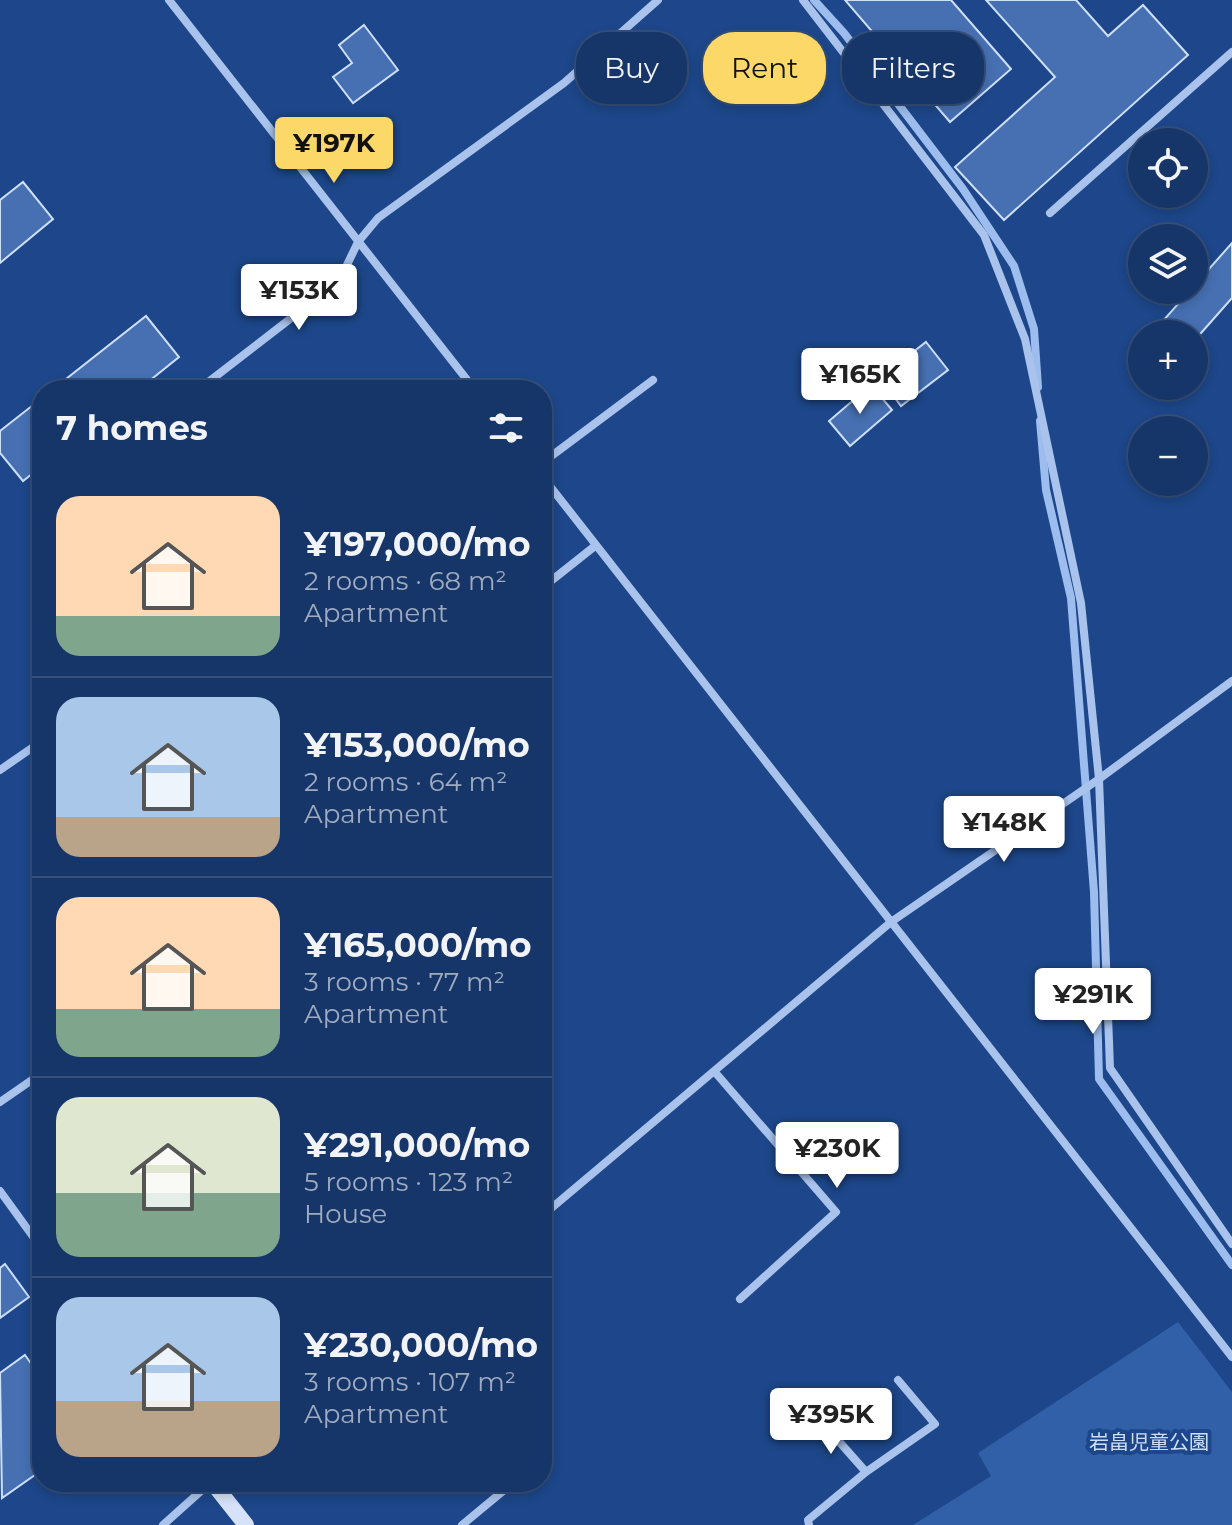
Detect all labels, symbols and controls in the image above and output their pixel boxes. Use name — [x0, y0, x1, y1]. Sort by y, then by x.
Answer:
chip: Buy — [576, 32, 687, 104]
chip: Rent — [703, 32, 826, 104]
chip: Filters — [842, 32, 984, 104]
pin: ¥197K — [278, 117, 390, 185]
text: ¥197K — [293, 127, 375, 159]
map controls — [1128, 128, 1208, 496]
button: locate — [1128, 128, 1208, 208]
button: layers — [1128, 224, 1208, 304]
pin: ¥153K — [243, 264, 355, 332]
text: ¥153K — [259, 274, 339, 306]
button: + — [1128, 320, 1208, 400]
pin: ¥165K — [804, 348, 916, 416]
text: ¥165K — [819, 358, 901, 390]
icon: filters — [484, 406, 528, 450]
text: 7 homes — [56, 407, 208, 449]
button: − — [1128, 416, 1208, 496]
text: ¥197,000/mo — [304, 523, 531, 565]
icon: home — [120, 528, 216, 624]
text: 2 rooms · 68 m² — [304, 565, 507, 597]
text: Apartment — [304, 597, 448, 629]
text: ¥153,000/mo — [304, 724, 530, 766]
icon: home — [120, 729, 216, 825]
text: 2 rooms · 64 m² — [304, 766, 507, 798]
pin: ¥148K — [948, 796, 1060, 864]
text: Apartment — [304, 798, 448, 830]
text: ¥148K — [962, 806, 1046, 838]
text: ¥165,000/mo — [304, 924, 532, 966]
icon: home — [120, 929, 216, 1025]
text: 3 rooms · 77 m² — [304, 966, 505, 998]
pin: ¥291K — [1037, 968, 1149, 1036]
text: ¥291K — [1053, 978, 1133, 1010]
text: Apartment — [304, 998, 448, 1030]
pin: ¥230K — [781, 1122, 893, 1190]
text: ¥291,000/mo — [304, 1124, 530, 1166]
icon: home — [120, 1129, 216, 1225]
text: ¥230K — [794, 1132, 880, 1164]
text: 5 rooms · 123 m² — [304, 1166, 513, 1198]
text: House — [304, 1198, 387, 1230]
text: ¥230,000/mo — [304, 1324, 538, 1366]
icon: home — [120, 1329, 216, 1425]
text: 3 rooms · 107 m² — [304, 1366, 516, 1398]
pin: ¥395K — [775, 1388, 887, 1456]
text: Apartment — [304, 1398, 448, 1430]
text: ¥395K — [788, 1398, 874, 1430]
park label: 岩畠児童公園 — [1089, 1430, 1209, 1454]

